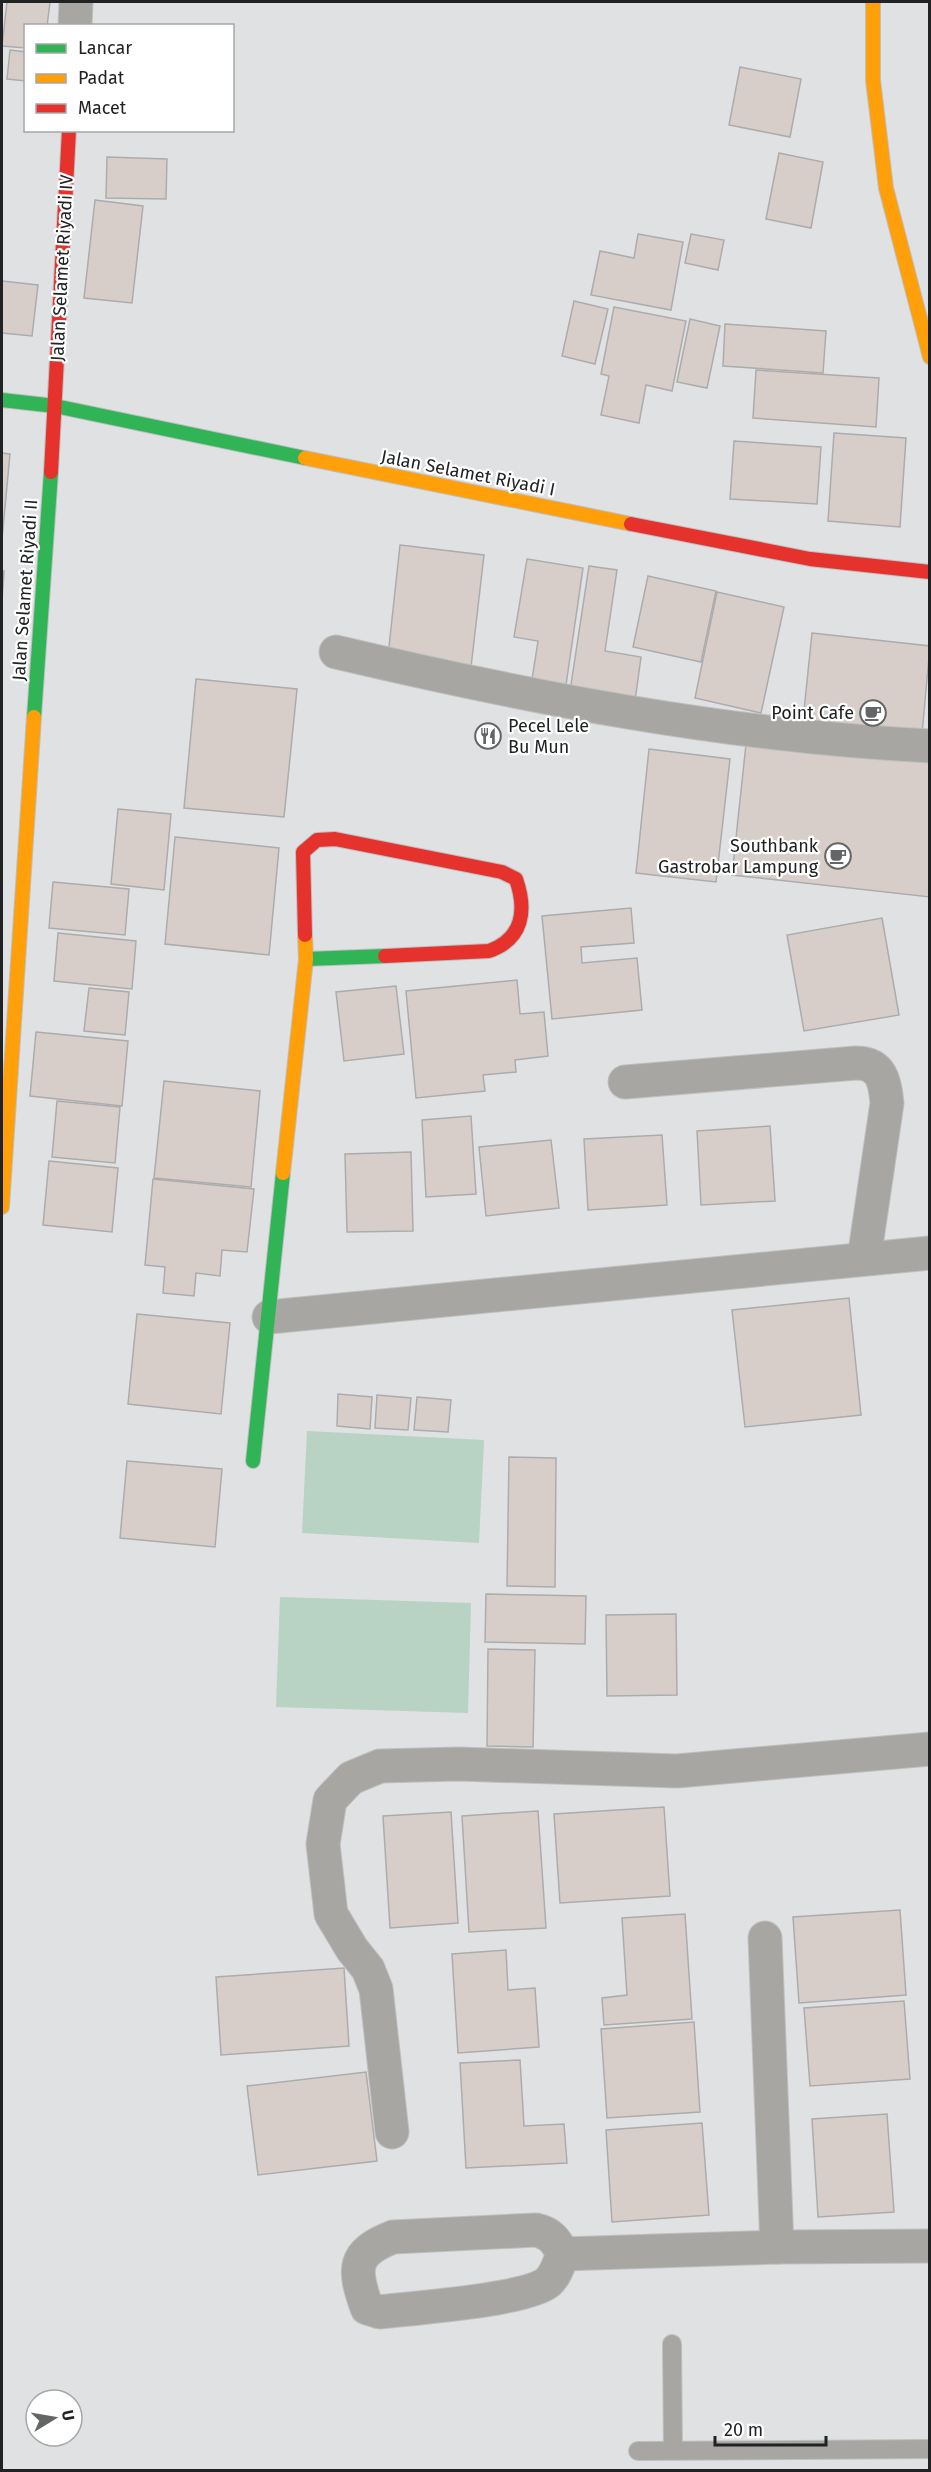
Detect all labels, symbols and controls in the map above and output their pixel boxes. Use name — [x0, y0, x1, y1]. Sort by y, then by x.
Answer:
legend — [24, 24, 234, 132]
text: Lancar — [78, 37, 132, 59]
text: Padat — [78, 67, 125, 89]
text: Macet — [78, 97, 127, 119]
street label: Jalan Selamet Riyadi IV — [46, 174, 78, 362]
street label: Jalan Selamet Riyadi I — [379, 445, 557, 501]
street label: Jalan Selamet Riyadi II — [8, 498, 42, 682]
cafe icon: Point Cafe — [858, 698, 888, 728]
place label: Point Cafe — [771, 702, 854, 724]
place label: Pecel Lele Bu Mun — [508, 715, 589, 758]
restaurant icon: Pecel Lele Bu Mun — [473, 721, 503, 751]
place label: Southbank Gastrobar Lampung — [658, 835, 819, 878]
cafe icon: Southbank Gastrobar Lampung — [823, 841, 853, 871]
north arrow — [24, 2388, 84, 2448]
text: U — [58, 2408, 79, 2422]
scale bar — [715, 2409, 826, 2447]
text: 20 m — [724, 2419, 763, 2441]

